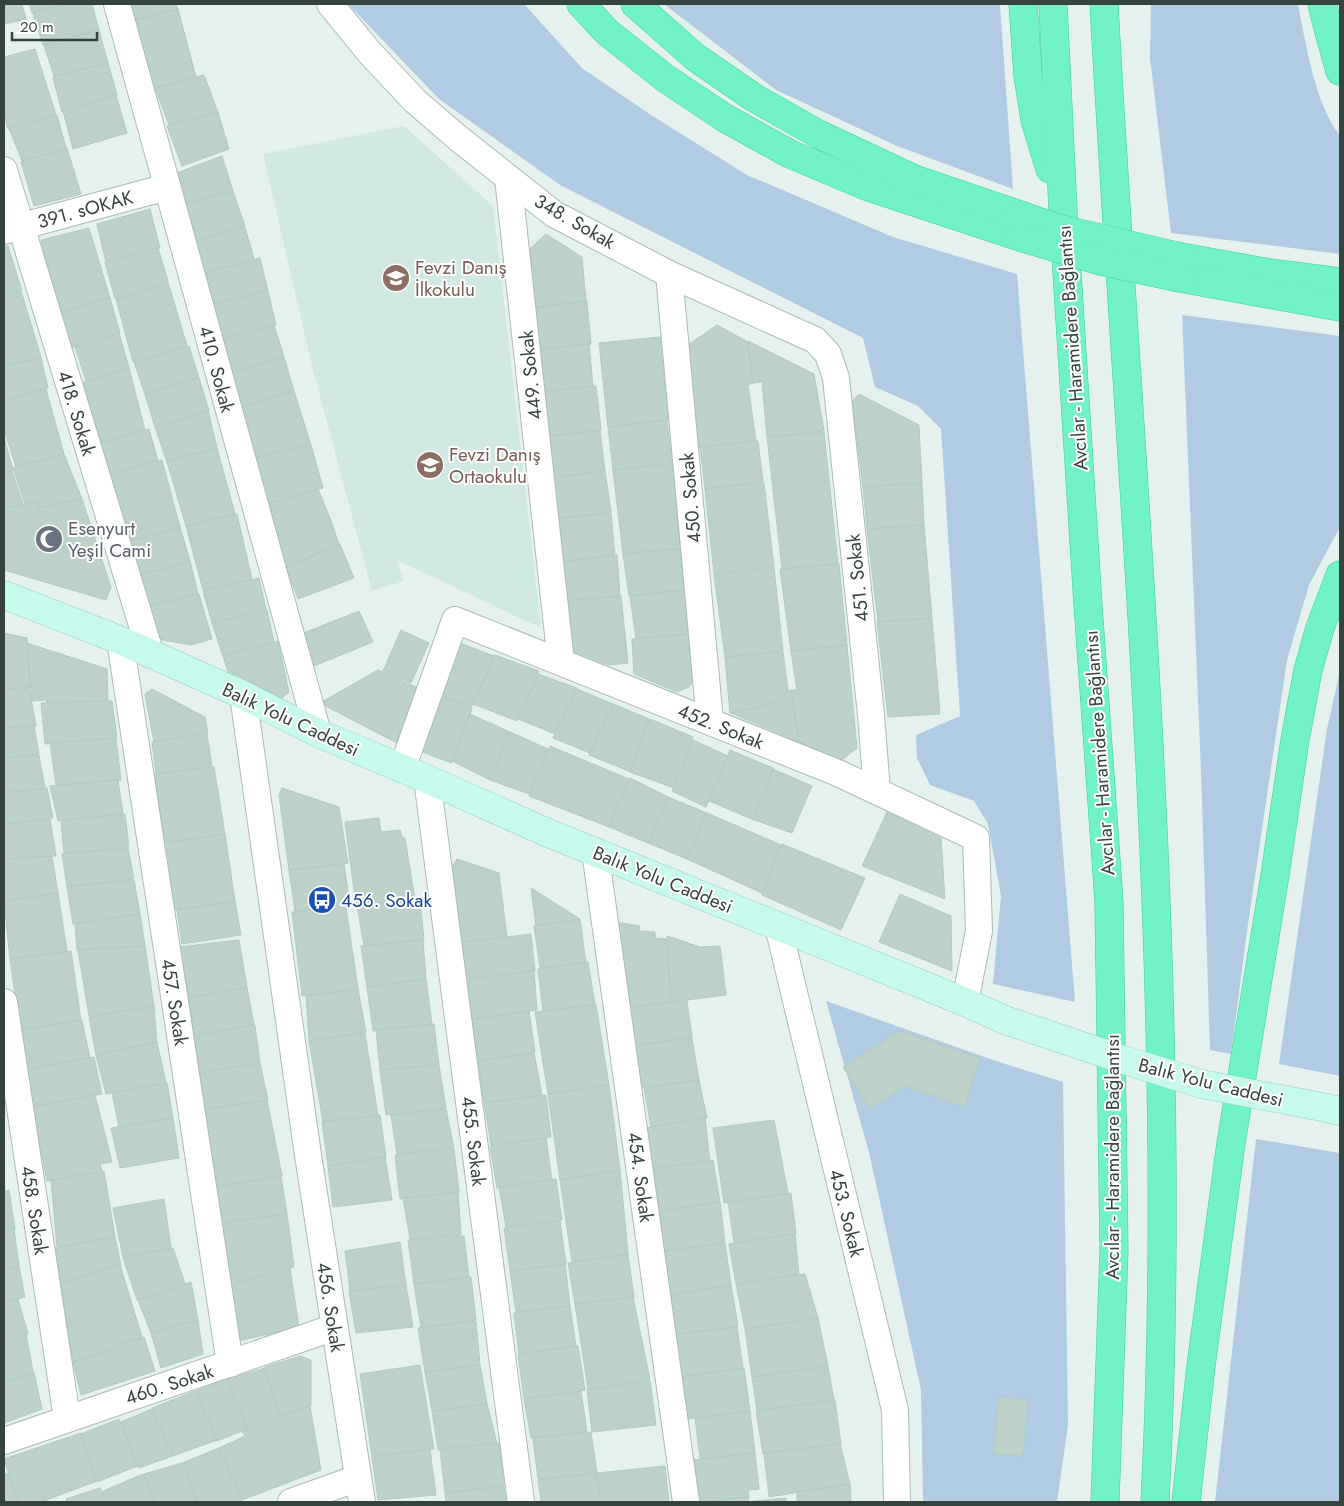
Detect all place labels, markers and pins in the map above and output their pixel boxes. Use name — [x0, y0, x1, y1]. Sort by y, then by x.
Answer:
place label: Fevzi Danış İlkokulu — [415, 254, 507, 303]
school or university icon: Fevzi Danış İlkokulu — [381, 263, 411, 293]
place label: Fevzi Danış Ortaokulu — [449, 441, 541, 490]
school or university icon: Fevzi Danış Ortaokulu — [415, 450, 445, 480]
place label: Esenyurt Yeşil Cami — [68, 515, 151, 564]
mosque icon: Esenyurt Yeşil Cami — [34, 524, 64, 554]
bus stop icon: 456. Sokak — [307, 885, 337, 915]
place label: 456. Sokak — [341, 887, 432, 914]

